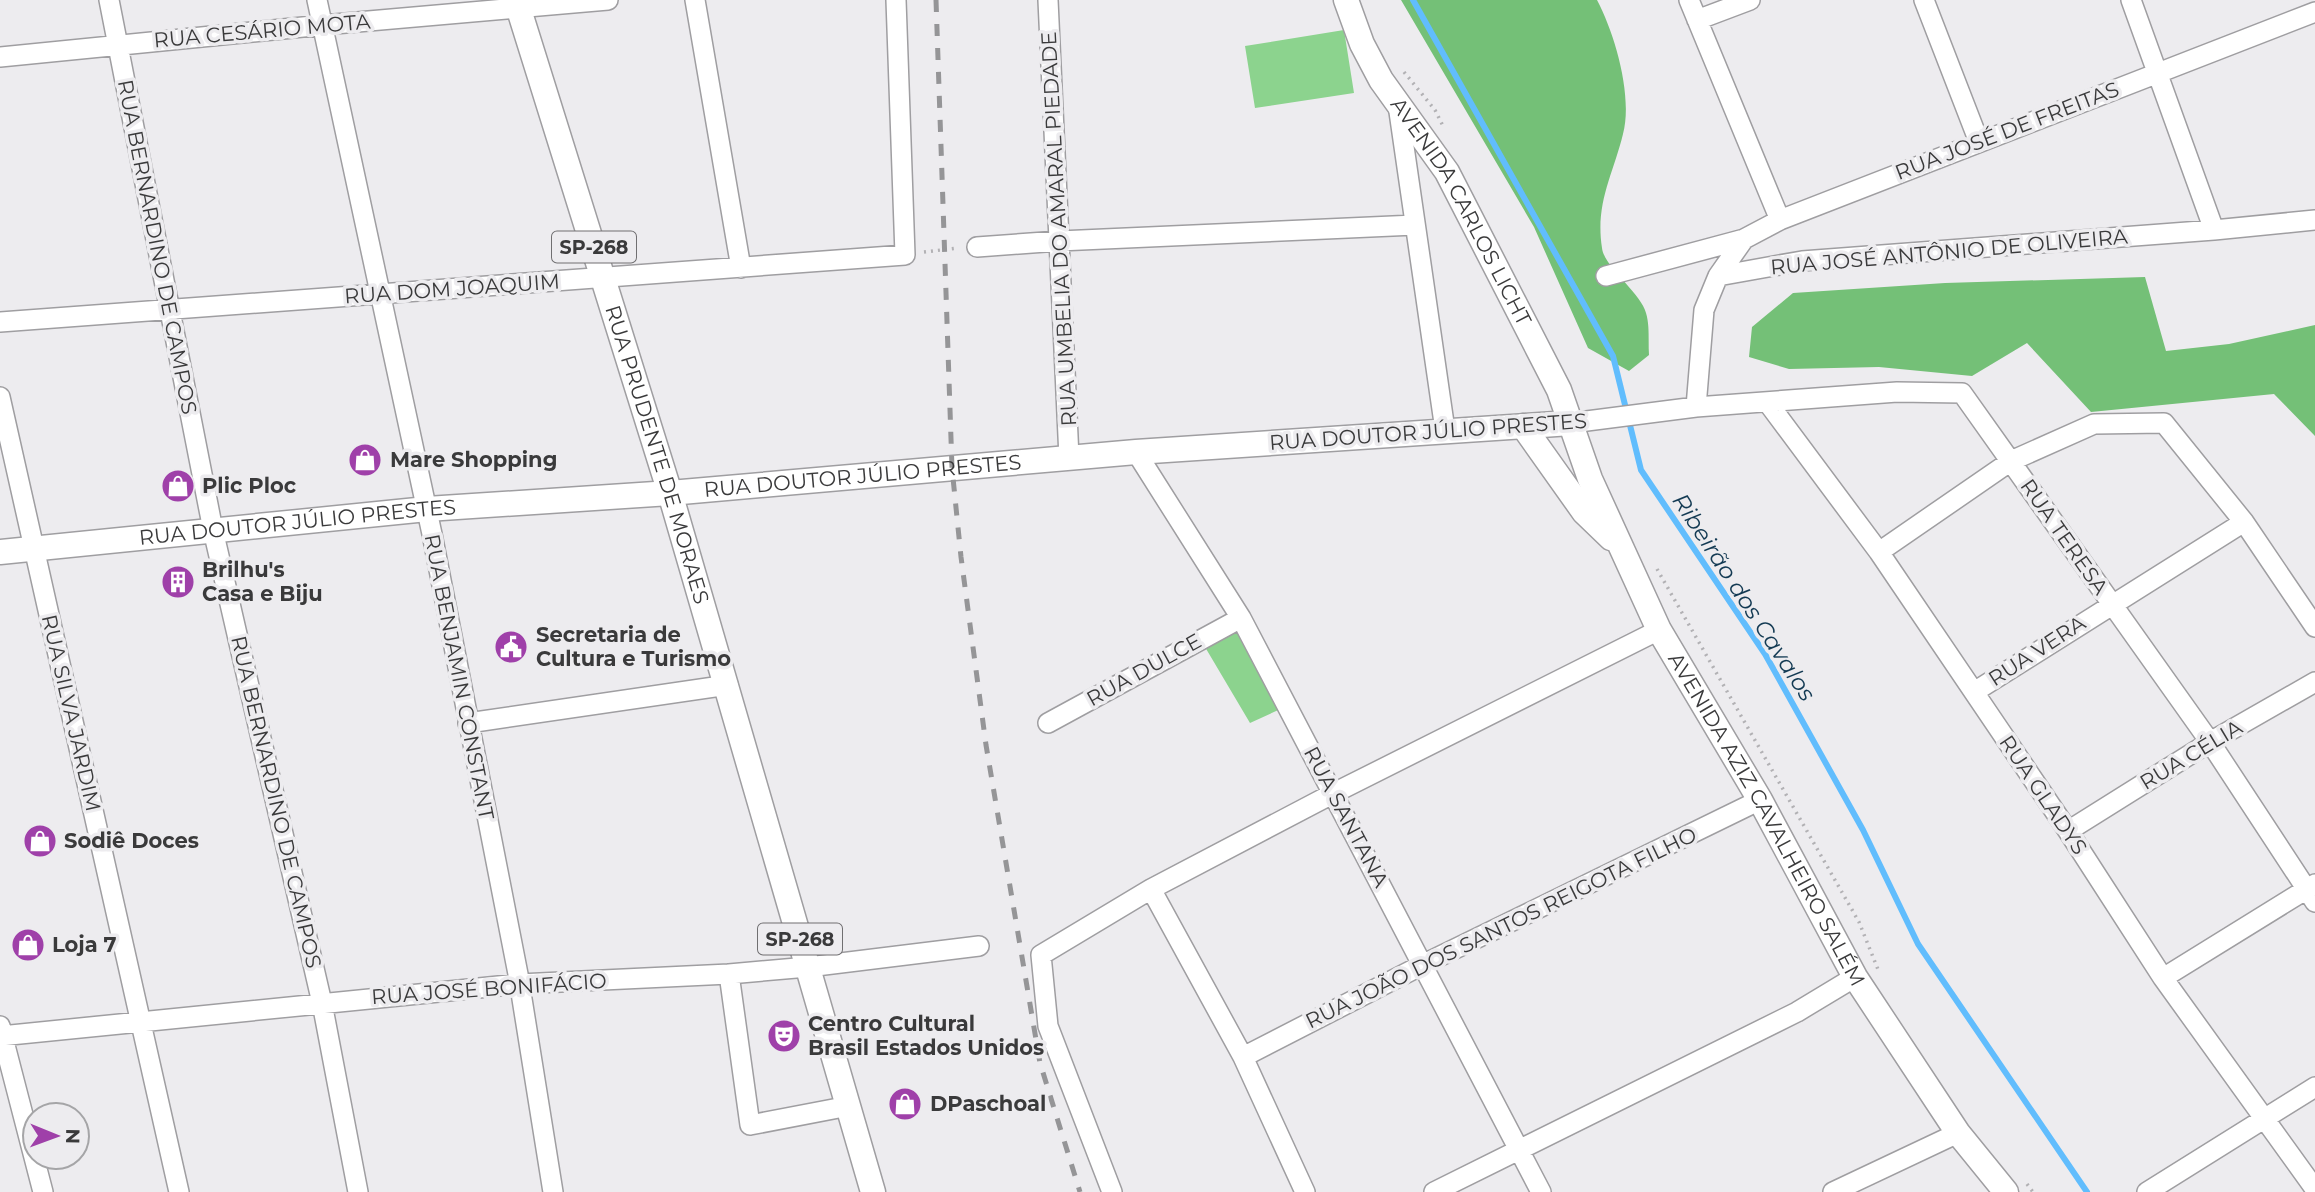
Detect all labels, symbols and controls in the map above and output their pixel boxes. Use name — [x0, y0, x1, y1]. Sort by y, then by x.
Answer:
street label: RUA CESÁRIO MOTA — [153, 8, 372, 52]
street label: RUA UMBELIA DO AMARAL PIEDADE — [1036, 31, 1081, 427]
street label: RUA JOSÉ DE FREITAS — [1891, 76, 2122, 185]
street label: RUA BERNARDINO DE CAMPOS — [113, 77, 202, 416]
street label: AVENIDA CARLOS LICHT — [1386, 92, 1537, 330]
street label: RUA JOSÉ ANTÔNIO DE OLIVEIRA — [1769, 223, 2130, 280]
road number: SP-268 — [552, 232, 636, 262]
street label: RUA DOM JOAQUIM — [343, 268, 561, 309]
street label: RUA PRUDENTE DE MORAES — [600, 302, 715, 607]
street label: RUA DOUTOR JÚLIO PRESTES — [1268, 408, 1588, 455]
shop icon: Mare Shopping — [346, 441, 384, 479]
place label: Mare Shopping — [390, 447, 557, 472]
street label: RUA DOUTOR JÚLIO PRESTES — [703, 449, 1022, 502]
shop icon: Plic Ploc — [159, 467, 197, 505]
place label: Plic Ploc — [202, 473, 297, 498]
street label: RUA TERESA — [2015, 474, 2114, 600]
water label: Ribeirão dos Cavalos — [1666, 488, 1822, 706]
street label: RUA DOUTOR JÚLIO PRESTES — [138, 494, 457, 550]
street label: RUA BENJAMIN CONSTANT — [420, 532, 499, 822]
place label: Brilhu's Casa e Biju — [202, 557, 323, 606]
building icon: Brilhu's Casa e Biju — [159, 563, 197, 601]
street label: RUA VERA — [1983, 609, 2091, 691]
street label: RUA SILVA JARDIM — [37, 612, 106, 814]
place label: Secretaria de Cultura e Turismo — [536, 622, 731, 671]
public building icon: Secretaria de Cultura e Turismo — [492, 628, 530, 666]
street label: RUA DULCE — [1082, 628, 1205, 711]
street label: RUA BERNARDINO DE CAMPOS — [226, 633, 327, 971]
street label: AVENIDA AZIZ CAVALHEIRO SALÉM — [1663, 648, 1871, 990]
street label: RUA CÉLIA — [2135, 714, 2247, 795]
street label: RUA GLADYS — [1994, 730, 2092, 859]
street label: RUA SANTANA — [1299, 742, 1394, 892]
shop icon: Sodiê Doces — [21, 822, 59, 860]
street label: RUA JOÃO DOS SANTOS REIGOTA FILHO — [1301, 822, 1700, 1033]
place label: Sodiê Doces — [64, 828, 199, 853]
road number: SP-268 — [758, 923, 842, 954]
shop icon: Loja 7 — [9, 926, 47, 964]
place label: Loja 7 — [52, 932, 117, 957]
street label: RUA JOSÉ BONIFÁCIO — [370, 968, 607, 1009]
place label: Centro Cultural Brasil Estados Unidos — [808, 1011, 1044, 1060]
theatre icon: Centro Cultural Brasil Estados Unidos — [765, 1017, 803, 1055]
shop icon: DPaschoal — [886, 1085, 924, 1123]
place label: DPaschoal — [930, 1091, 1046, 1116]
north arrow — [21, 1101, 91, 1171]
text: N — [61, 1128, 84, 1144]

